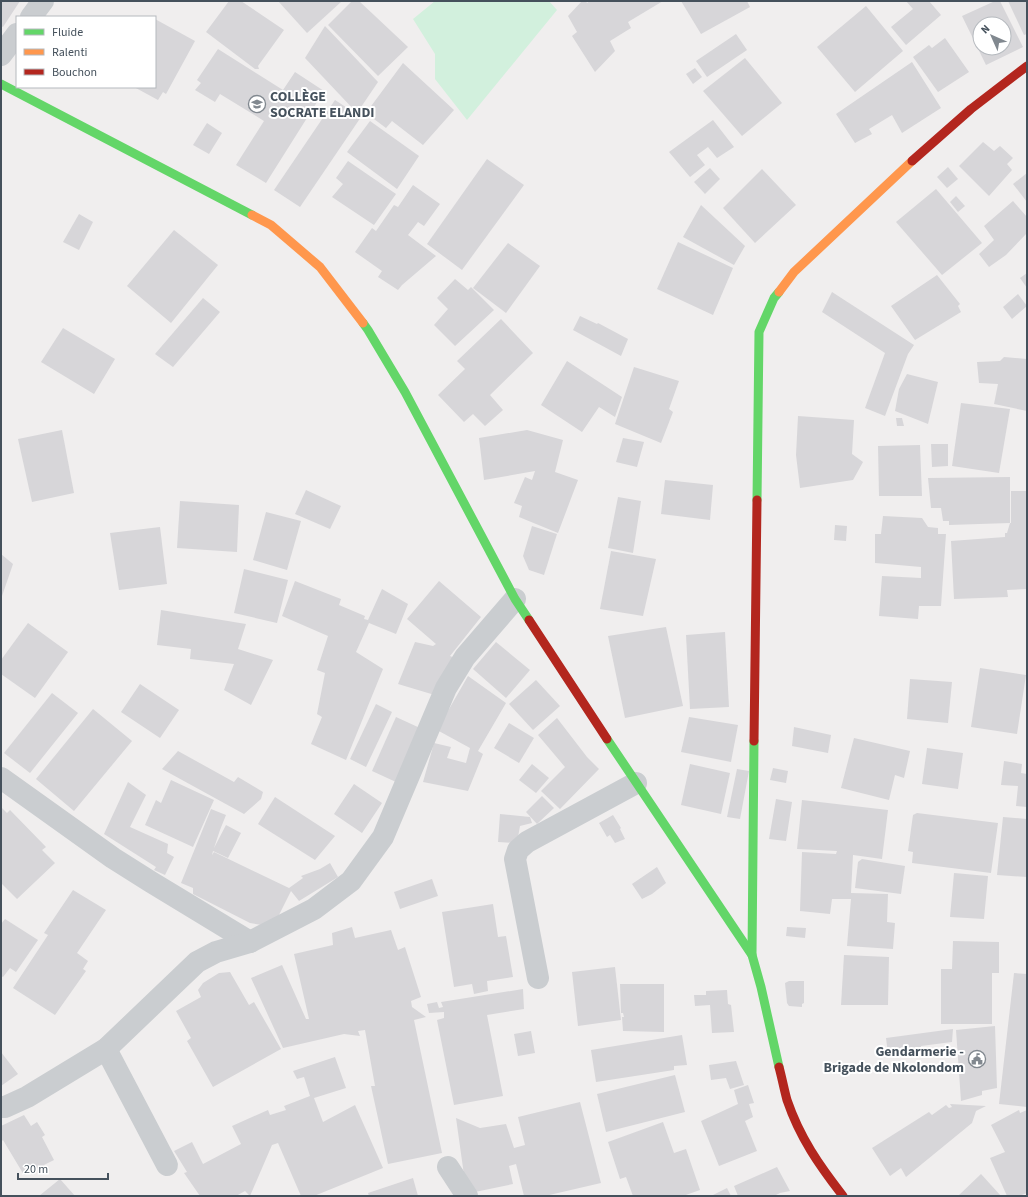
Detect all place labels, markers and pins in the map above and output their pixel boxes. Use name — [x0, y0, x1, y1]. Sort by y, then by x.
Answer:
place label: COLLÈGE SOCRATE ELANDI — [270, 87, 375, 123]
school or university icon: COLLÈGE SOCRATE ELANDI — [247, 94, 267, 114]
place label: Gendarmerie - Brigade de Nkolondom — [823, 1042, 964, 1078]
public building icon: Gendarmerie - Brigade de Nkolondom — [967, 1049, 987, 1069]

